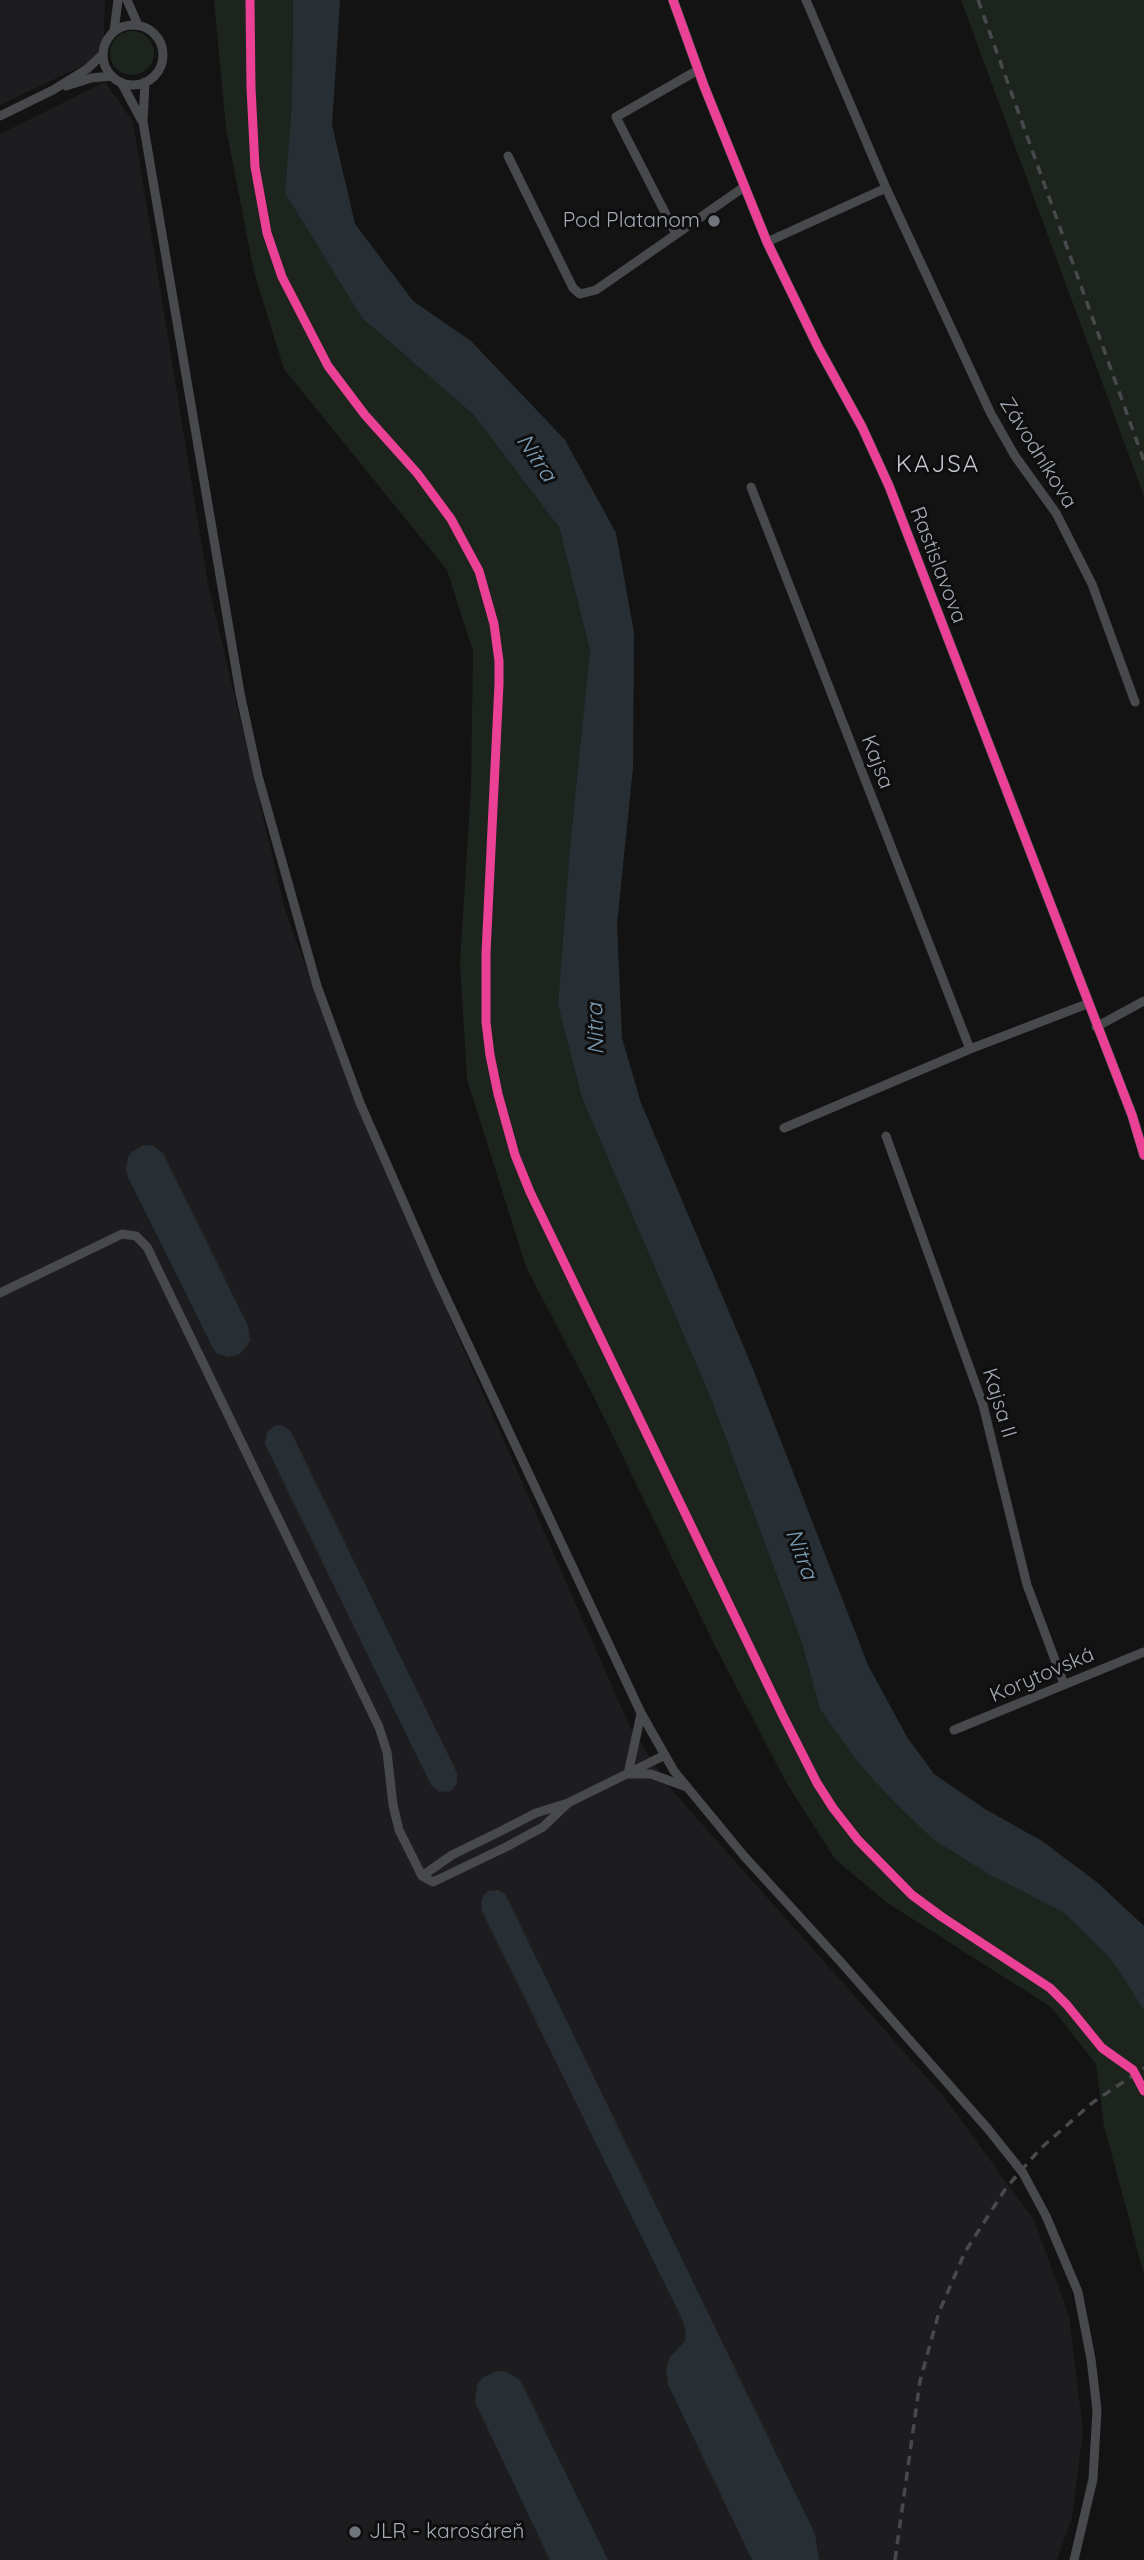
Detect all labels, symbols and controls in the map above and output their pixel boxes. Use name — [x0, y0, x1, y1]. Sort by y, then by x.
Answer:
place label: Pod Platanom — [563, 208, 700, 234]
marker: Pod Platanom — [706, 213, 722, 229]
street label: Závodníkova — [994, 393, 1082, 513]
water label: Nitra — [510, 429, 562, 487]
district label: KAJSA — [896, 451, 980, 479]
street label: Rastislavova — [904, 503, 972, 627]
street label: Kajsa — [855, 732, 899, 792]
water label: Nitra — [581, 1003, 611, 1055]
street label: Kajsa II — [976, 1365, 1022, 1441]
water label: Nitra — [779, 1525, 823, 1583]
street label: Korytovská — [986, 1642, 1098, 1708]
place label: JLR - karosáreň — [369, 2519, 524, 2545]
marker: JLR - karosáreň — [347, 2524, 363, 2540]

